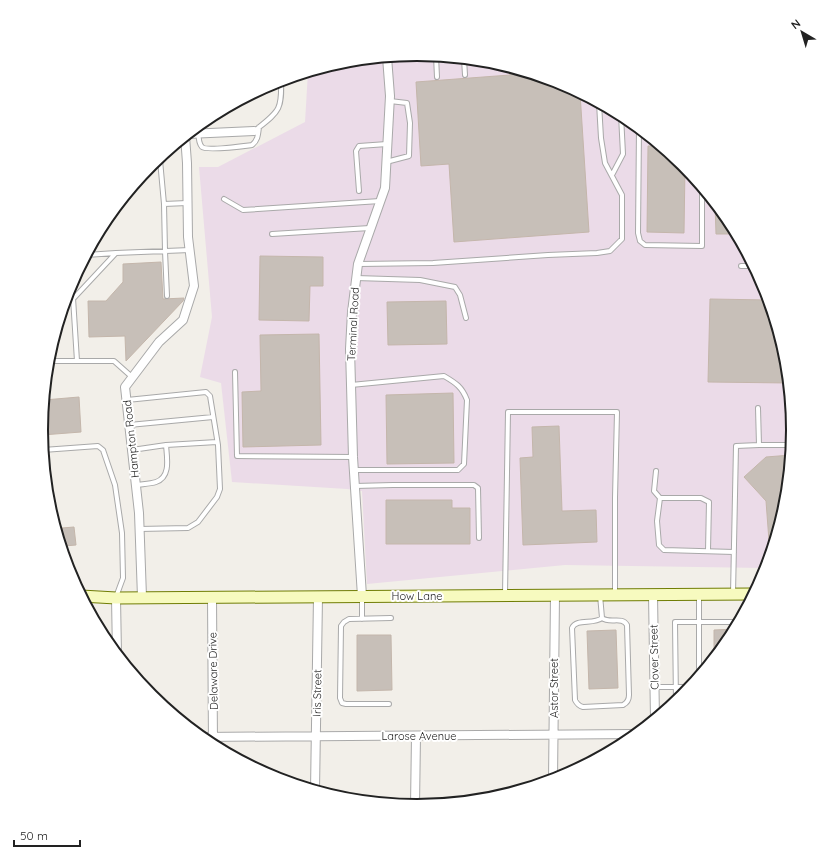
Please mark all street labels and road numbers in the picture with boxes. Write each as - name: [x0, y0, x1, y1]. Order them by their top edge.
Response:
- street label: Terminal Road: [344, 287, 362, 361]
- street label: Hampton Road: [120, 399, 142, 479]
- street label: How Lane: [392, 589, 442, 603]
- street label: Clover Street: [646, 624, 662, 690]
- street label: Delaware Drive: [205, 632, 221, 710]
- street label: Astor Street: [547, 658, 561, 718]
- street label: Iris Street: [310, 669, 324, 717]
- street label: Larose Avenue: [381, 729, 457, 743]

